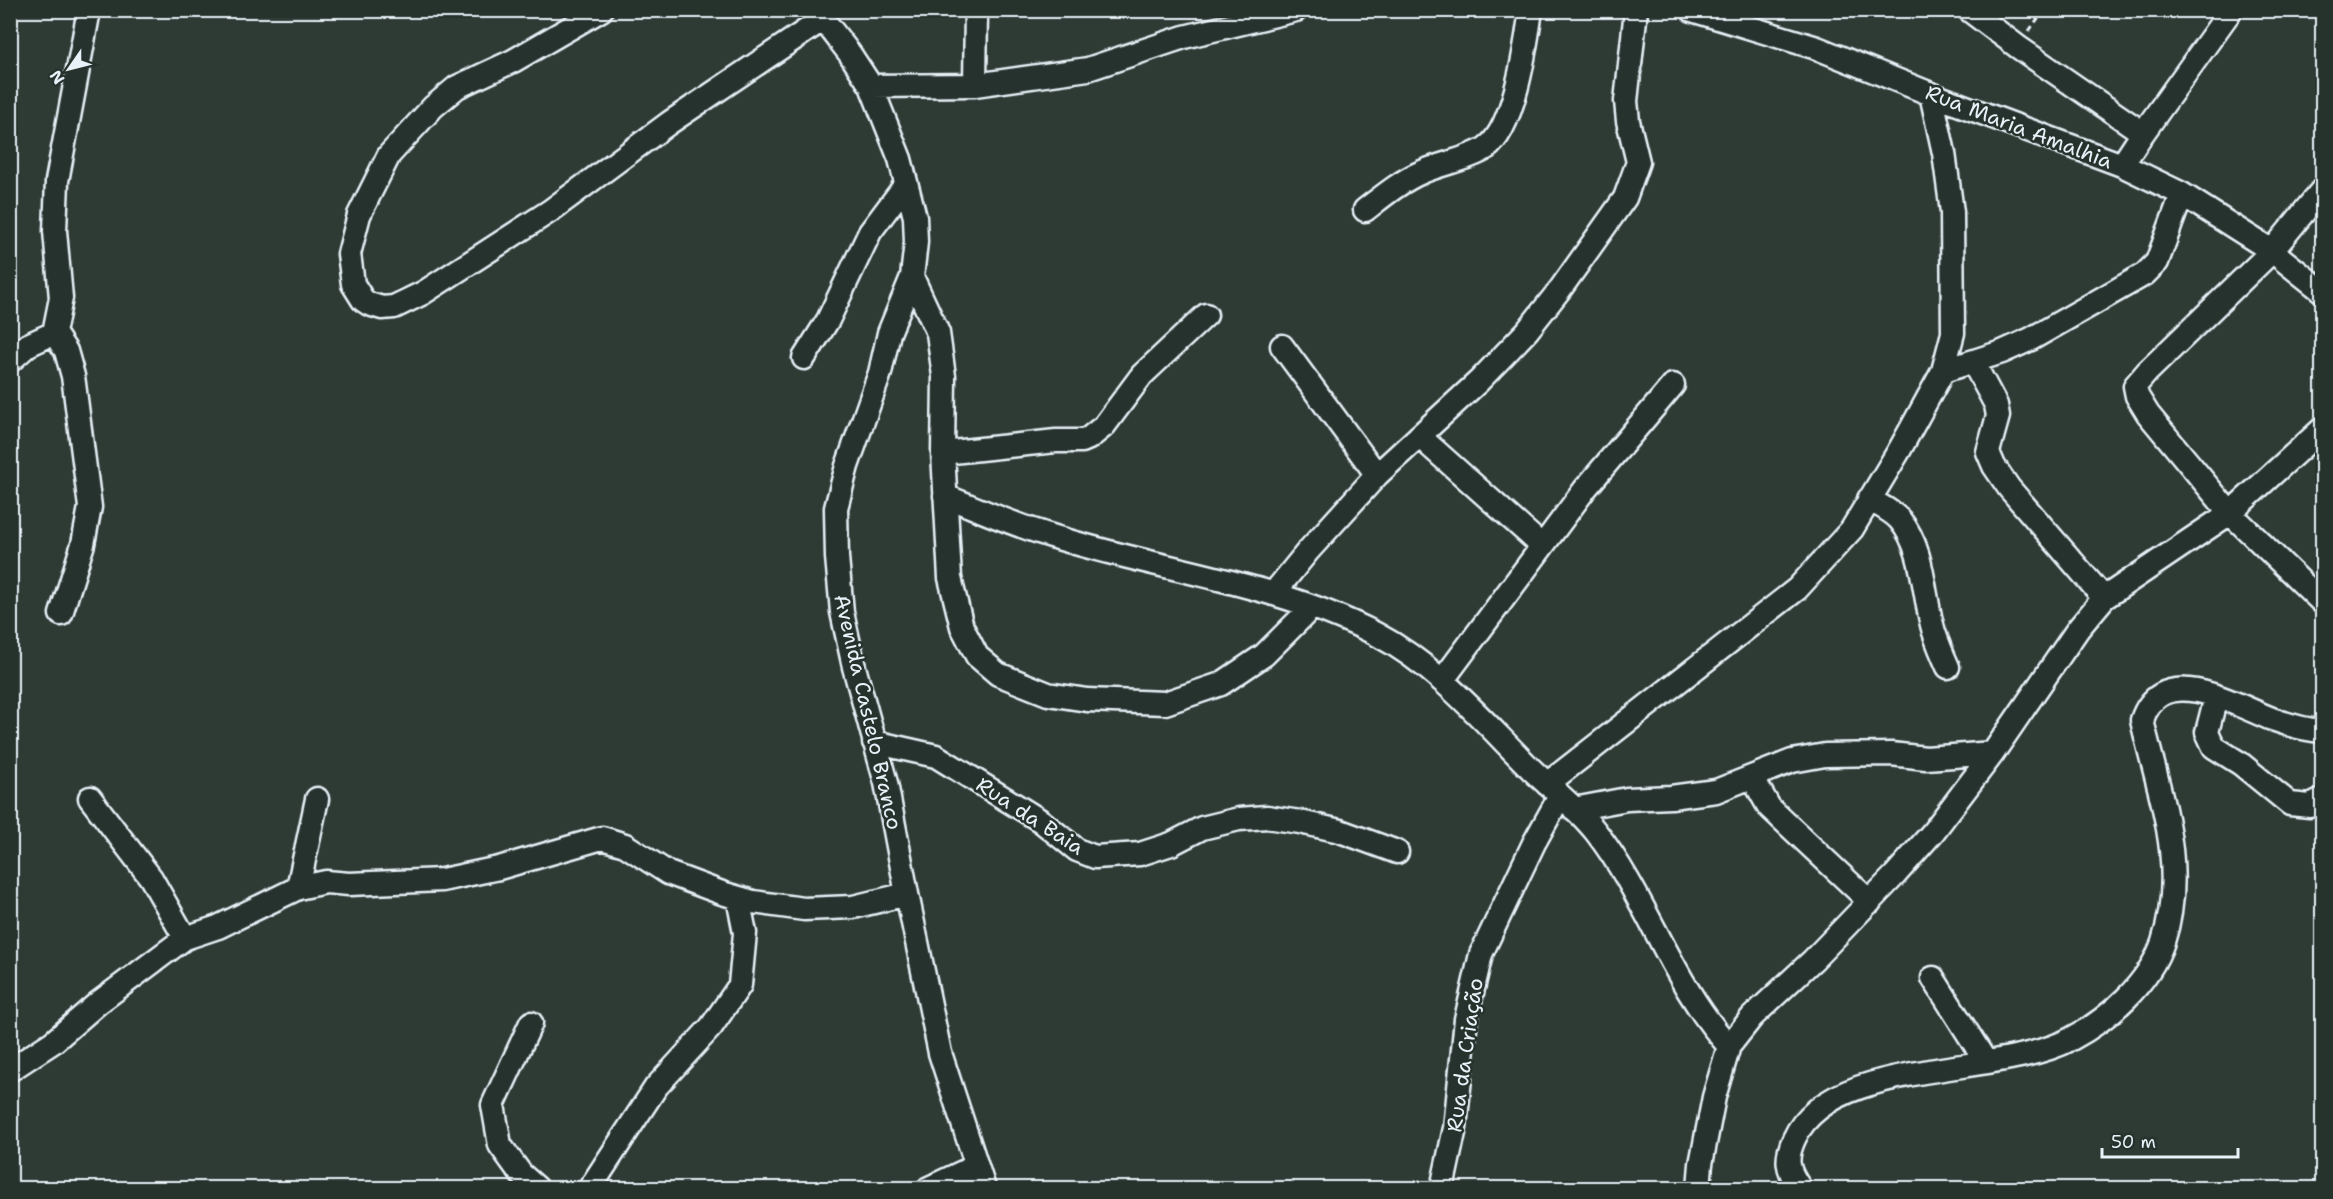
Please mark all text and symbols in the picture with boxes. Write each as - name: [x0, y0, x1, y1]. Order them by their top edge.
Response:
- north arrow: [39, 39, 99, 99]
- text: N: [45, 66, 69, 89]
- street label: Rua Maria Amalhia: [1922, 78, 2116, 176]
- street label: Avenida Castelo Branco: [827, 592, 909, 832]
- street label: Rua da Baia: [971, 771, 1089, 861]
- street label: Rua da Criação: [1440, 976, 1490, 1134]
- scale bar: [2102, 1121, 2238, 1159]
- text: 50 m: [2111, 1130, 2156, 1154]

